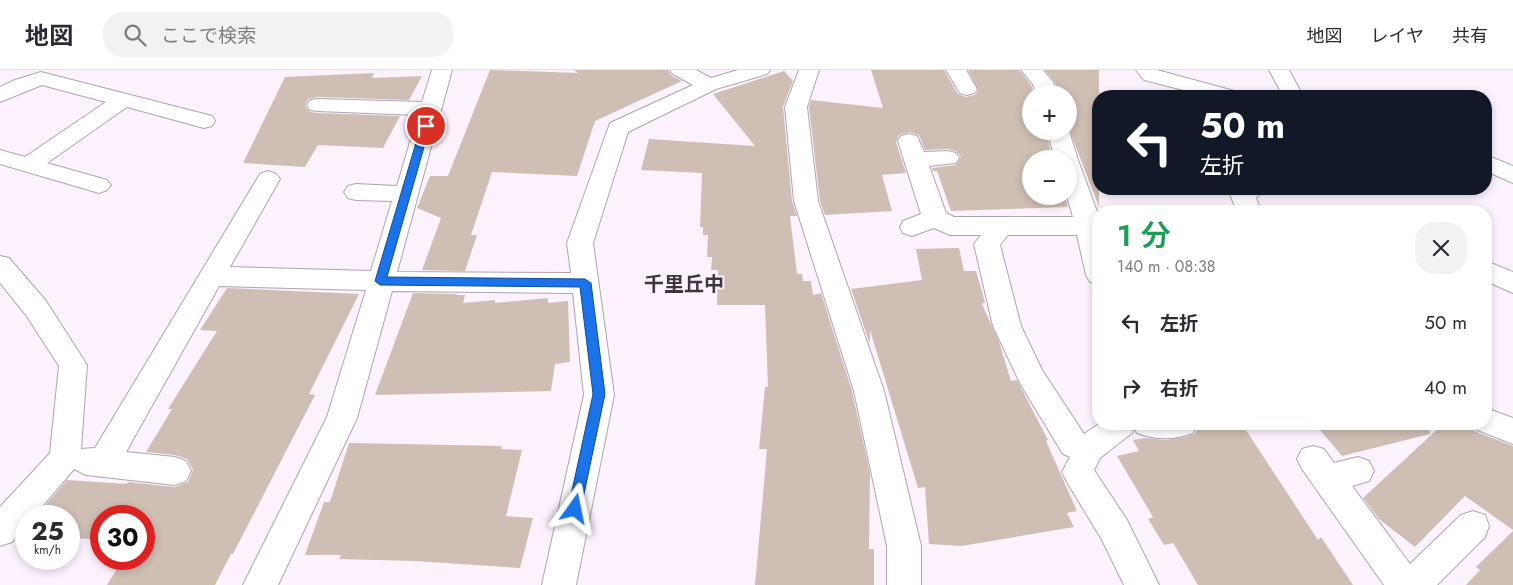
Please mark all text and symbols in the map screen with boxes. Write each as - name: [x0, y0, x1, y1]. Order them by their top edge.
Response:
- search box: [103, 12, 453, 57]
- text: 地図: [25, 18, 73, 53]
- icon: search: [121, 21, 149, 49]
- text: ここで検索: [161, 22, 256, 49]
- text: 地図: [1307, 23, 1343, 49]
- text: レイヤ: [1371, 23, 1424, 49]
- text: 共有: [1452, 23, 1488, 49]
- map controls: [1022, 85, 1077, 205]
- button: +: [1022, 85, 1077, 140]
- text: 50 m: [1200, 101, 1285, 151]
- pin: [405, 105, 447, 147]
- icon: left: [1117, 110, 1182, 175]
- icon: arrive: [412, 112, 440, 140]
- text: 左折: [1200, 149, 1244, 181]
- button: −: [1022, 150, 1077, 205]
- text: 1 分: [1117, 214, 1171, 257]
- button: close: [1415, 222, 1467, 274]
- text: 140 m · 08:38: [1117, 255, 1215, 278]
- district label: 千里丘中: [644, 270, 724, 299]
- icon: left: [1117, 309, 1145, 337]
- text: 50 m: [1424, 309, 1467, 336]
- text: 左折: [1160, 310, 1198, 337]
- icon: right: [1117, 374, 1145, 402]
- text: 40 m: [1424, 374, 1467, 401]
- text: 右折: [1160, 375, 1198, 402]
- position arrow: [548, 482, 600, 534]
- speed limit sign: 30: [90, 505, 155, 570]
- text: 25: [31, 513, 64, 549]
- text: km/h: [34, 541, 61, 559]

